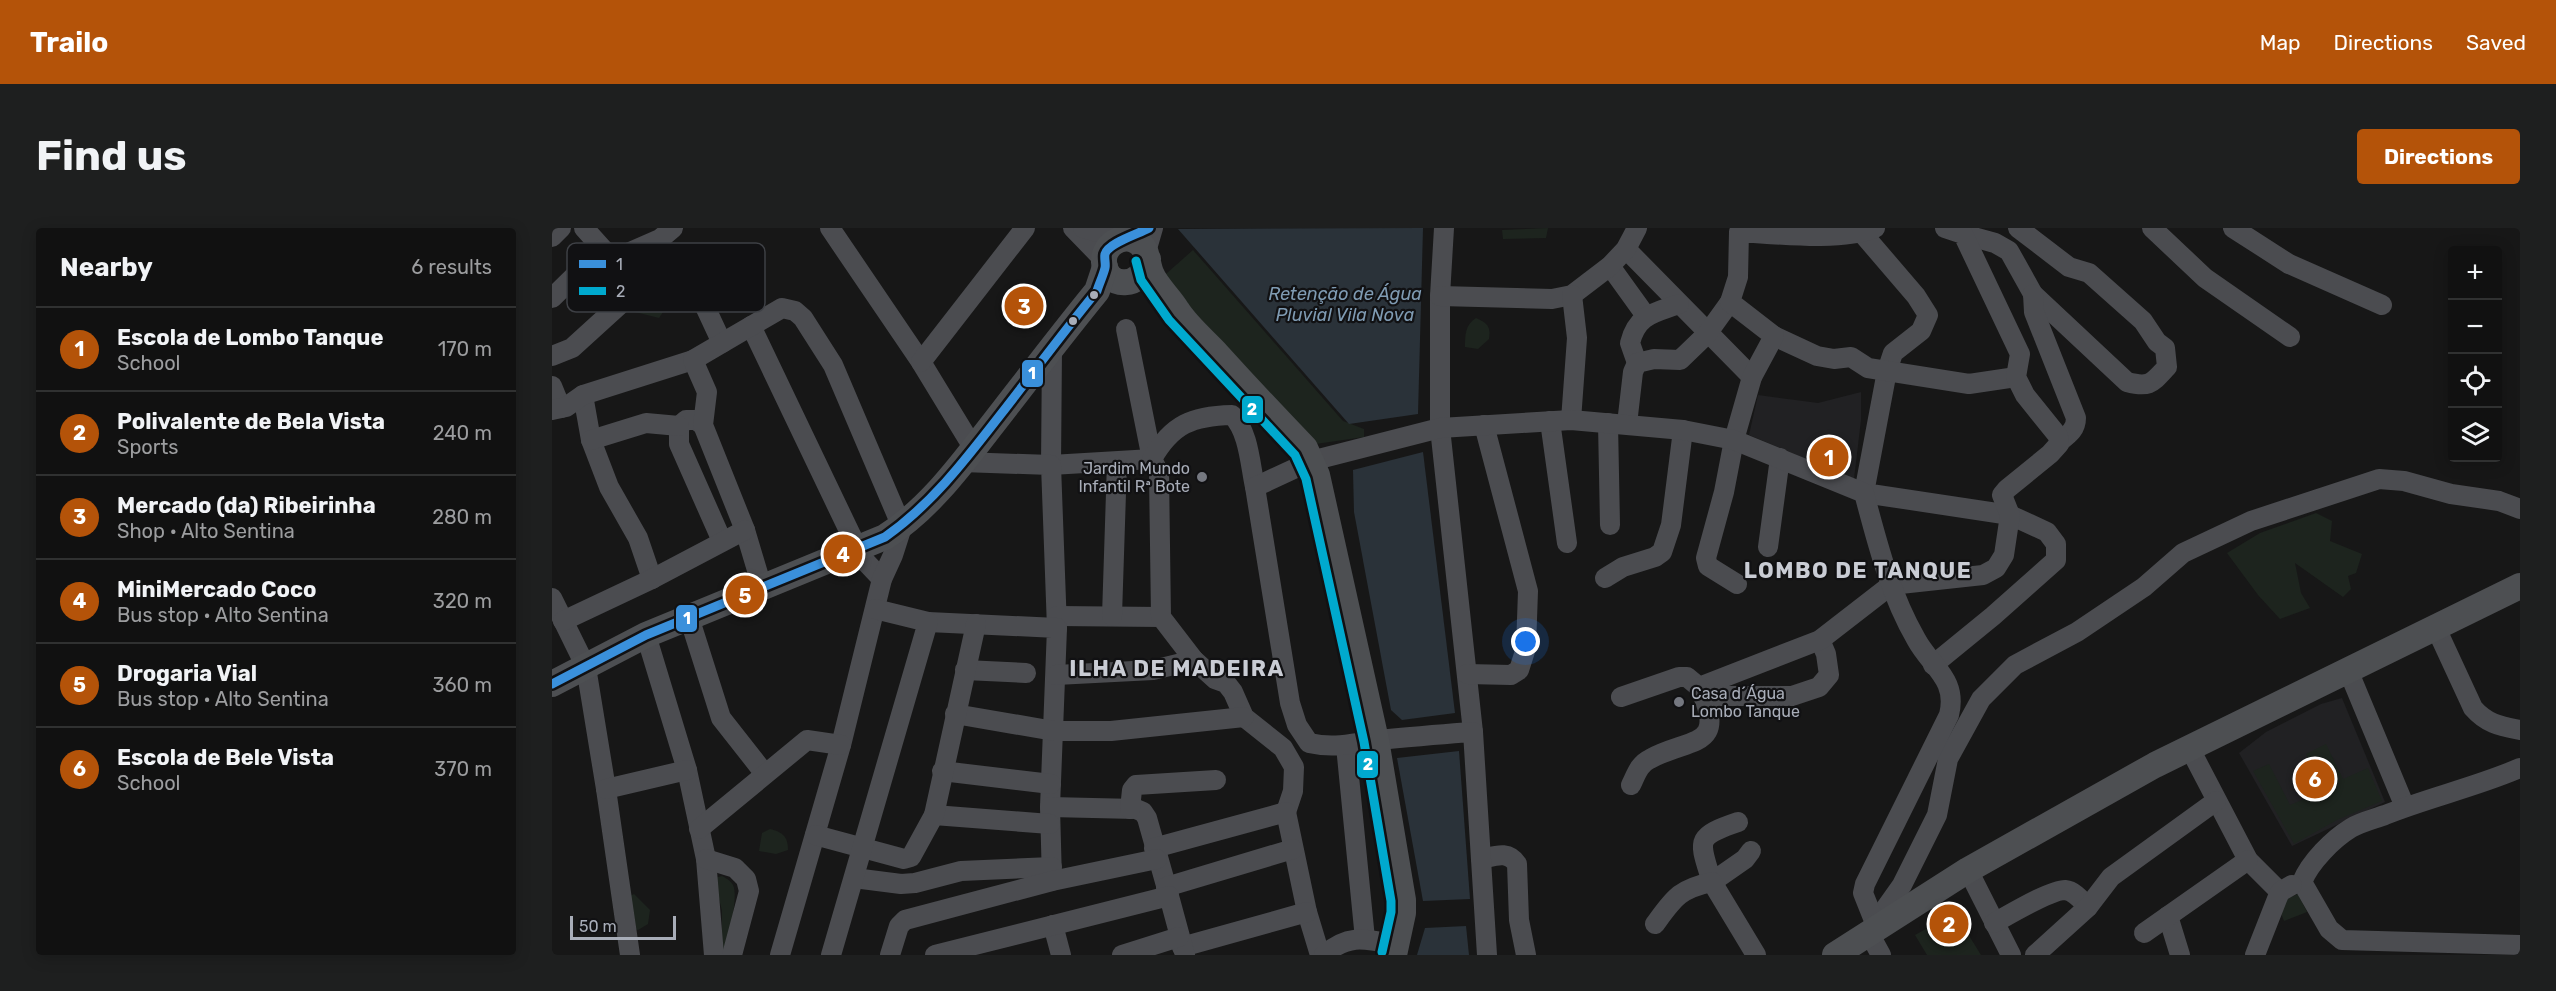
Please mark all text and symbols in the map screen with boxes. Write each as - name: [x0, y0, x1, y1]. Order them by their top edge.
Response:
- text: Trailo: [30, 26, 108, 59]
- text: Map: [2260, 30, 2301, 55]
- text: Directions: [2334, 30, 2433, 55]
- text: Saved: [2466, 30, 2526, 55]
- button: Directions: [2357, 129, 2520, 184]
- text: Find us: [36, 131, 187, 181]
- legend: [567, 243, 765, 312]
- map controls: [2448, 246, 2502, 462]
- button: +: [2448, 246, 2502, 300]
- text: Nearby: [60, 252, 153, 283]
- text: 6 results: [411, 255, 492, 279]
- text: 1: [616, 255, 623, 274]
- text: 2: [616, 282, 625, 301]
- water label: Retenção de Água Pluvial Vila Nova: [1268, 283, 1422, 326]
- pin: 3: [1004, 284, 1044, 328]
- unlabelled marker: [1088, 289, 1100, 301]
- button: −: [2448, 300, 2502, 354]
- unlabelled marker: [1067, 315, 1079, 327]
- text: Escola de Lombo Tanque: [117, 324, 383, 351]
- text: 1: [75, 337, 84, 361]
- text: 170 m: [438, 337, 492, 361]
- text: School: [117, 351, 180, 375]
- button: locate: [2448, 354, 2502, 408]
- line badge: 1: [1021, 359, 1044, 388]
- text: 1: [1028, 364, 1036, 383]
- line badge: 2: [1241, 395, 1264, 424]
- text: 2: [1247, 400, 1257, 419]
- text: Polivalente de Bela Vista: [117, 408, 385, 435]
- button: layers: [2448, 408, 2502, 462]
- text: 2: [73, 421, 86, 445]
- text: 240 m: [433, 421, 492, 445]
- pin: 1: [1810, 434, 1848, 480]
- text: Sports: [117, 435, 178, 459]
- place label: Jardim Mundo Infantil Rª Bote: [1078, 459, 1190, 496]
- marker: Jardim Mundo Infantil Rª Bote: [1195, 470, 1209, 484]
- text: Mercado (da) Ribeirinha: [117, 492, 376, 519]
- text: 3: [73, 505, 86, 529]
- text: 280 m: [432, 505, 492, 529]
- text: Shop · Alto Sentina: [117, 519, 295, 543]
- pin: 4: [824, 532, 862, 576]
- district label: LOMBO DE TANQUE: [1744, 557, 1972, 584]
- pin: 5: [726, 572, 764, 617]
- text: MiniMercado Coco: [117, 576, 316, 603]
- text: 4: [73, 589, 86, 613]
- text: 320 m: [433, 589, 492, 613]
- text: Bus stop · Alto Sentina: [117, 603, 329, 627]
- line badge: 1: [675, 604, 698, 633]
- text: 1: [683, 609, 691, 628]
- your location: [1511, 627, 1540, 656]
- district label: ILHA DE MADEIRA: [1069, 655, 1285, 682]
- text: Drogaria Vial: [117, 660, 257, 687]
- text: 5: [73, 673, 86, 697]
- text: 360 m: [433, 673, 492, 697]
- place label: Casa d´Água Lombo Tanque: [1691, 684, 1800, 721]
- text: Bus stop · Alto Sentina: [117, 687, 329, 711]
- marker: Casa d´Água Lombo Tanque: [1672, 695, 1686, 709]
- text: Escola de Bele Vista: [117, 744, 334, 771]
- line badge: 2: [1356, 750, 1379, 779]
- text: 2: [1363, 755, 1373, 774]
- pin: 6: [2296, 756, 2334, 802]
- text: 6: [73, 757, 86, 781]
- text: 370 m: [434, 757, 492, 781]
- text: School: [117, 771, 180, 795]
- pin: 2: [1930, 902, 1968, 946]
- scale bar: [570, 913, 676, 940]
- text: 50 m: [579, 917, 617, 936]

